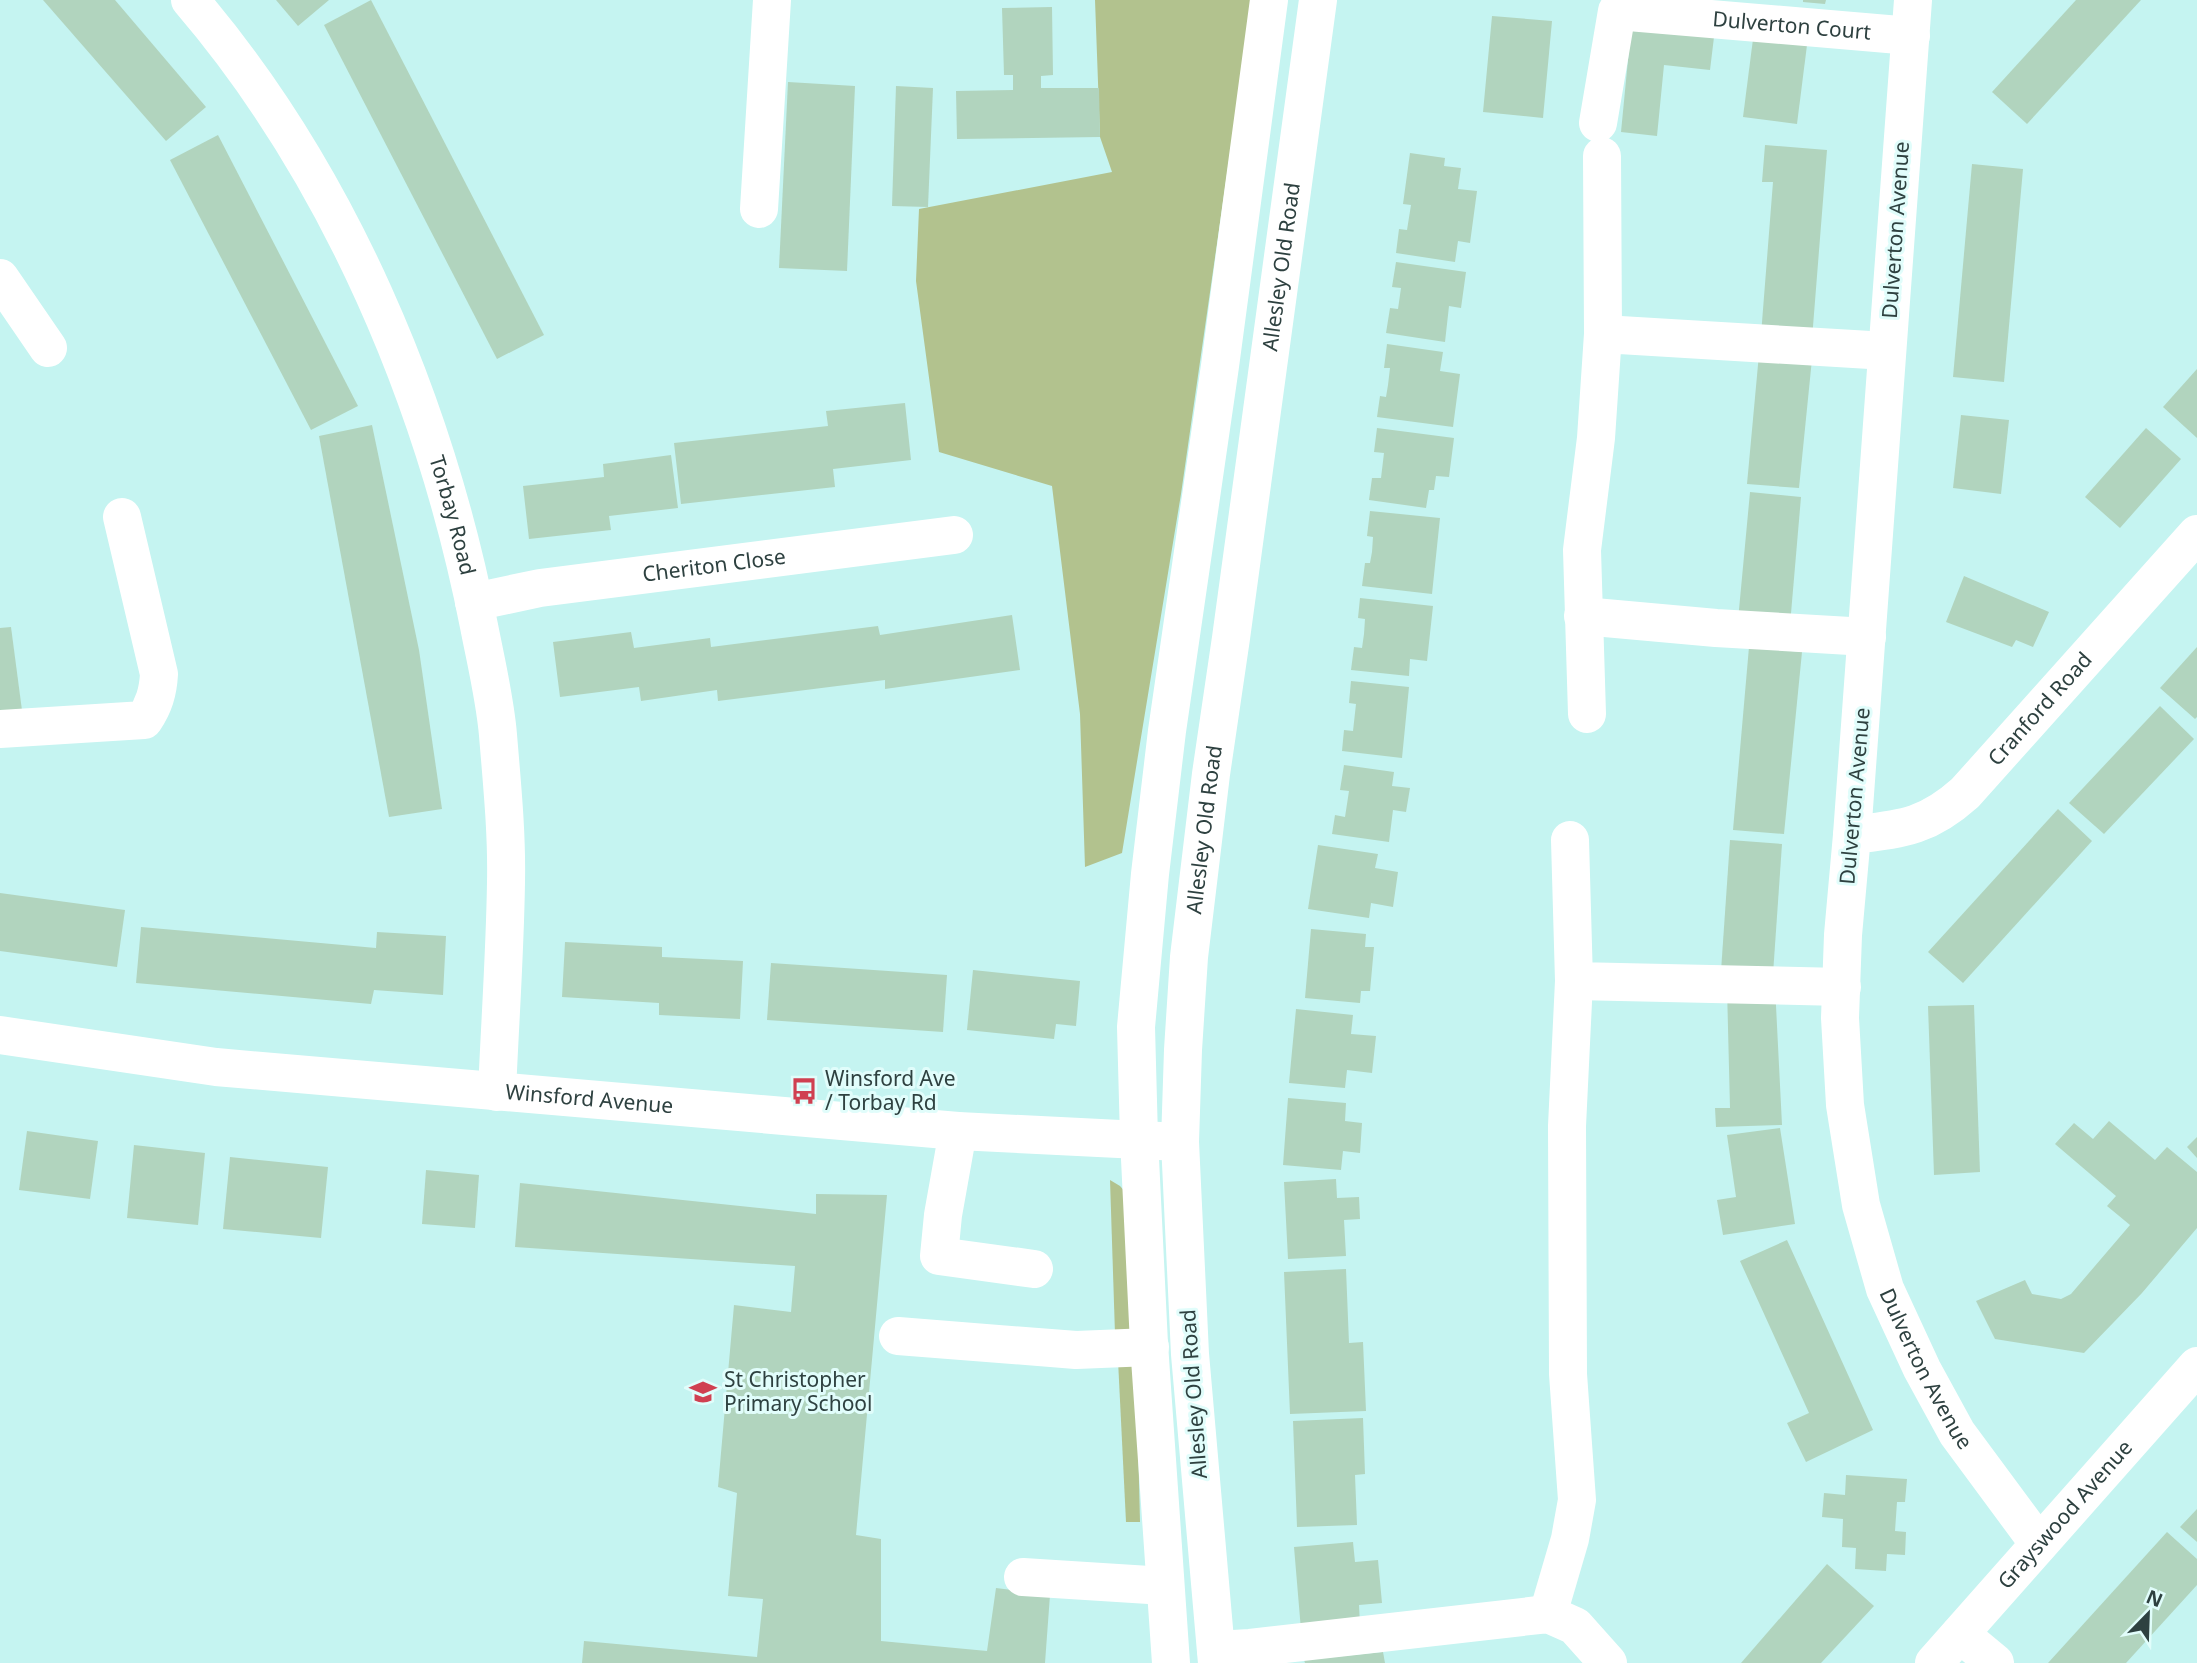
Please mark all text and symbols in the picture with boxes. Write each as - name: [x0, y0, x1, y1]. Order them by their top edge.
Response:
- street label: Dulverton Court: [1711, 4, 1873, 46]
- street label: Dulverton Avenue: [1875, 140, 1915, 319]
- street label: Allesley Old Road: [1255, 181, 1306, 353]
- street label: Torbay Road: [423, 452, 483, 578]
- street label: Cheriton Close: [641, 542, 787, 588]
- street label: Cranford Road: [1981, 646, 2098, 771]
- street label: Dulverton Avenue: [1832, 706, 1876, 885]
- street label: Allesley Old Road: [1179, 743, 1228, 915]
- place label: Winsford Ave / Torbay Rd: [825, 1064, 955, 1116]
- bus stop icon: Winsford Ave / Torbay Rd: [789, 1076, 819, 1106]
- street label: Winsford Avenue: [504, 1077, 674, 1119]
- street label: Dulverton Avenue: [1874, 1283, 1979, 1455]
- street label: Allesley Old Road: [1173, 1308, 1213, 1480]
- place label: St Christopher Primary School: [724, 1365, 872, 1417]
- school or university icon: St Christopher Primary School: [688, 1377, 718, 1407]
- street label: Grayswood Avenue: [1991, 1434, 2138, 1595]
- north arrow: [2113, 1579, 2183, 1649]
- text: N: [2142, 1583, 2167, 1613]

